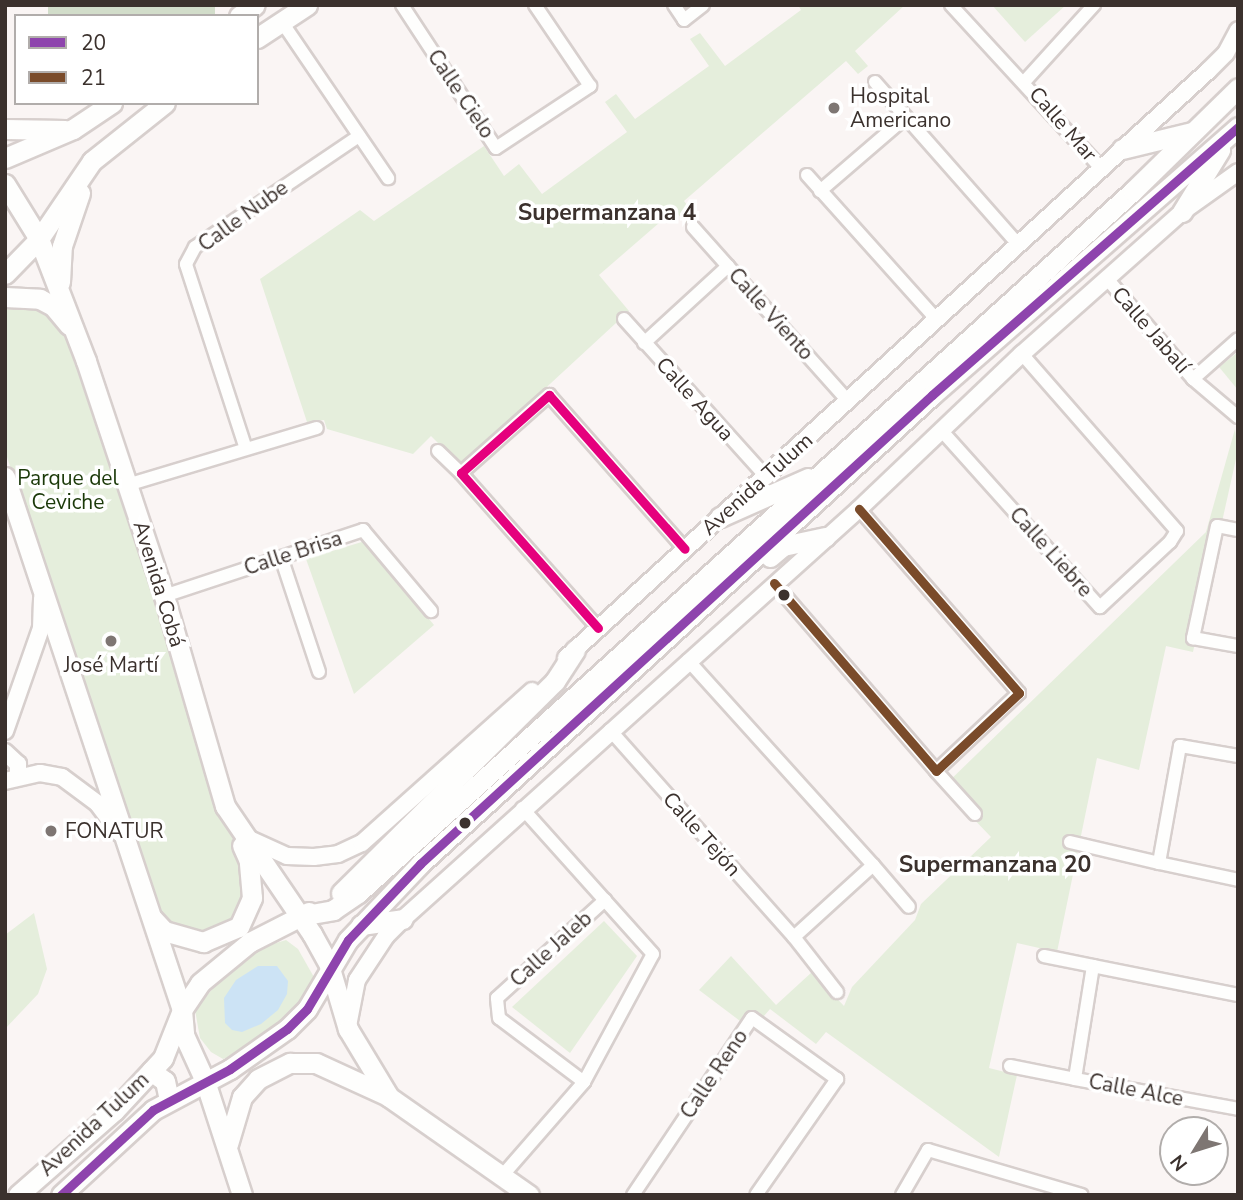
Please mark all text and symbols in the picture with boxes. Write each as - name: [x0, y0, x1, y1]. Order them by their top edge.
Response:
- legend: [14, 14, 259, 105]
- text: 20: [81, 29, 106, 57]
- street label: Calle Cielo: [422, 45, 500, 143]
- text: 21: [81, 64, 106, 92]
- street label: Calle Mar: [1024, 82, 1102, 166]
- place label: Hospital Americano: [850, 83, 951, 133]
- marker: Hospital Americano: [824, 98, 844, 118]
- street label: Calle Nube: [193, 175, 293, 257]
- district label: Supermanzana 4: [518, 199, 696, 227]
- street label: Calle Viento: [723, 263, 819, 365]
- street label: Calle Jabalí: [1107, 282, 1195, 378]
- street label: Calle Agua: [651, 352, 739, 446]
- street label: Avenida Tulum: [696, 427, 818, 541]
- park label: Parque del Ceviche: [17, 465, 119, 515]
- street label: Calle Liebre: [1004, 502, 1098, 602]
- street label: Avenida Cobá: [128, 518, 190, 650]
- street label: Calle Brisa: [241, 525, 345, 581]
- unlabelled marker: [777, 588, 791, 602]
- marker: José Martí: [103, 633, 119, 649]
- place label: José Martí: [64, 652, 158, 678]
- street label: Calle Tejón: [658, 787, 746, 881]
- unlabelled marker: [458, 816, 472, 830]
- place label: FONATUR: [65, 818, 163, 844]
- marker: FONATUR: [43, 823, 59, 839]
- district label: Supermanzana 20: [899, 851, 1091, 879]
- street label: Calle Jaleb: [505, 906, 597, 992]
- street label: Calle Reno: [675, 1025, 753, 1123]
- street label: Avenida Tulum: [34, 1067, 154, 1181]
- street label: Calle Alce: [1087, 1068, 1185, 1112]
- north arrow: [1159, 1116, 1229, 1186]
- text: N: [1164, 1149, 1194, 1176]

